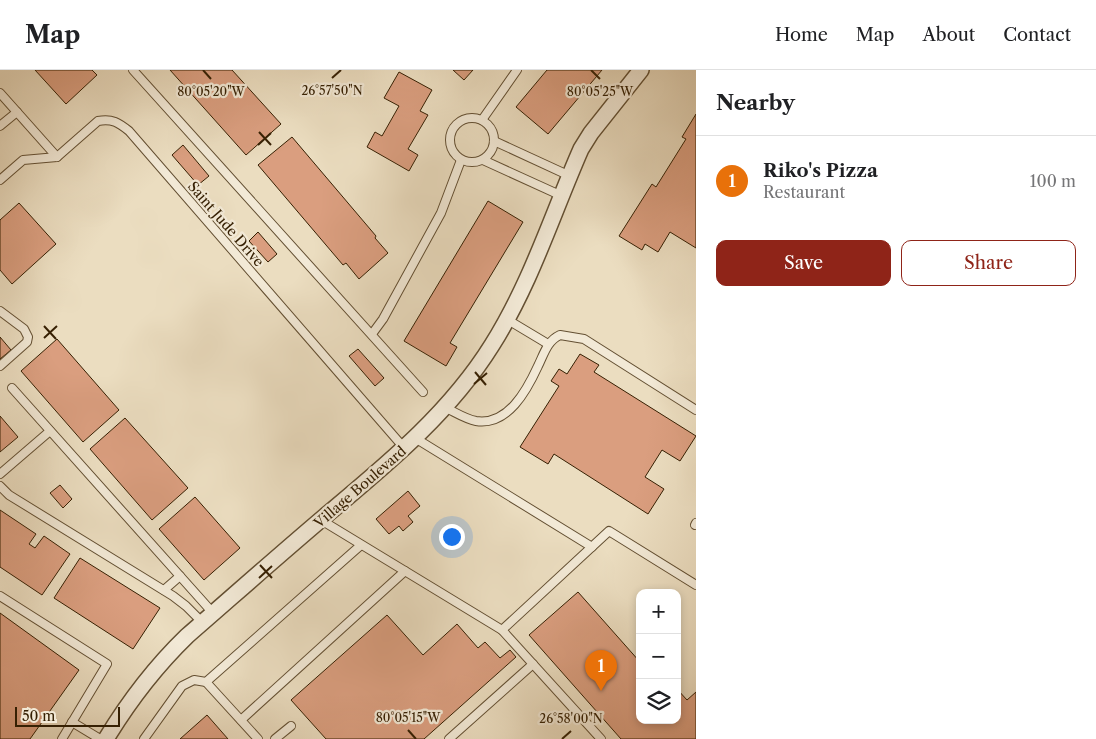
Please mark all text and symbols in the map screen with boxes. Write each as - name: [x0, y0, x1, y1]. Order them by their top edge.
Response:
- text: Map: [25, 20, 80, 49]
- text: Home: [775, 24, 828, 46]
- text: Map: [856, 24, 894, 46]
- text: About: [922, 24, 975, 46]
- text: Contact: [1003, 24, 1071, 46]
- text: 26°57'50"N: [301, 83, 363, 98]
- text: 80°05'20"W: [177, 84, 246, 99]
- text: 80°05'25"W: [567, 84, 634, 99]
- text: Nearby: [716, 90, 795, 115]
- text: Riko's Pizza: [763, 159, 878, 182]
- text: 1: [728, 171, 736, 191]
- text: 100 m: [1030, 171, 1076, 191]
- street label: Saint Jude Drive: [184, 178, 268, 271]
- text: Restaurant: [763, 182, 845, 202]
- button: Save: [716, 240, 891, 286]
- button: Share: [901, 240, 1076, 286]
- street label: Village Boulevard: [309, 442, 410, 533]
- your location: [439, 524, 465, 550]
- map controls: [636, 589, 681, 724]
- button: +: [636, 589, 681, 634]
- button: −: [636, 634, 681, 679]
- pin: 1: [585, 650, 617, 691]
- button: layers: [636, 679, 681, 724]
- scale bar: [15, 704, 120, 727]
- text: 50 m: [22, 707, 55, 725]
- text: 80°05'15"W: [376, 710, 441, 725]
- text: 26°58'00"N: [539, 711, 603, 726]

